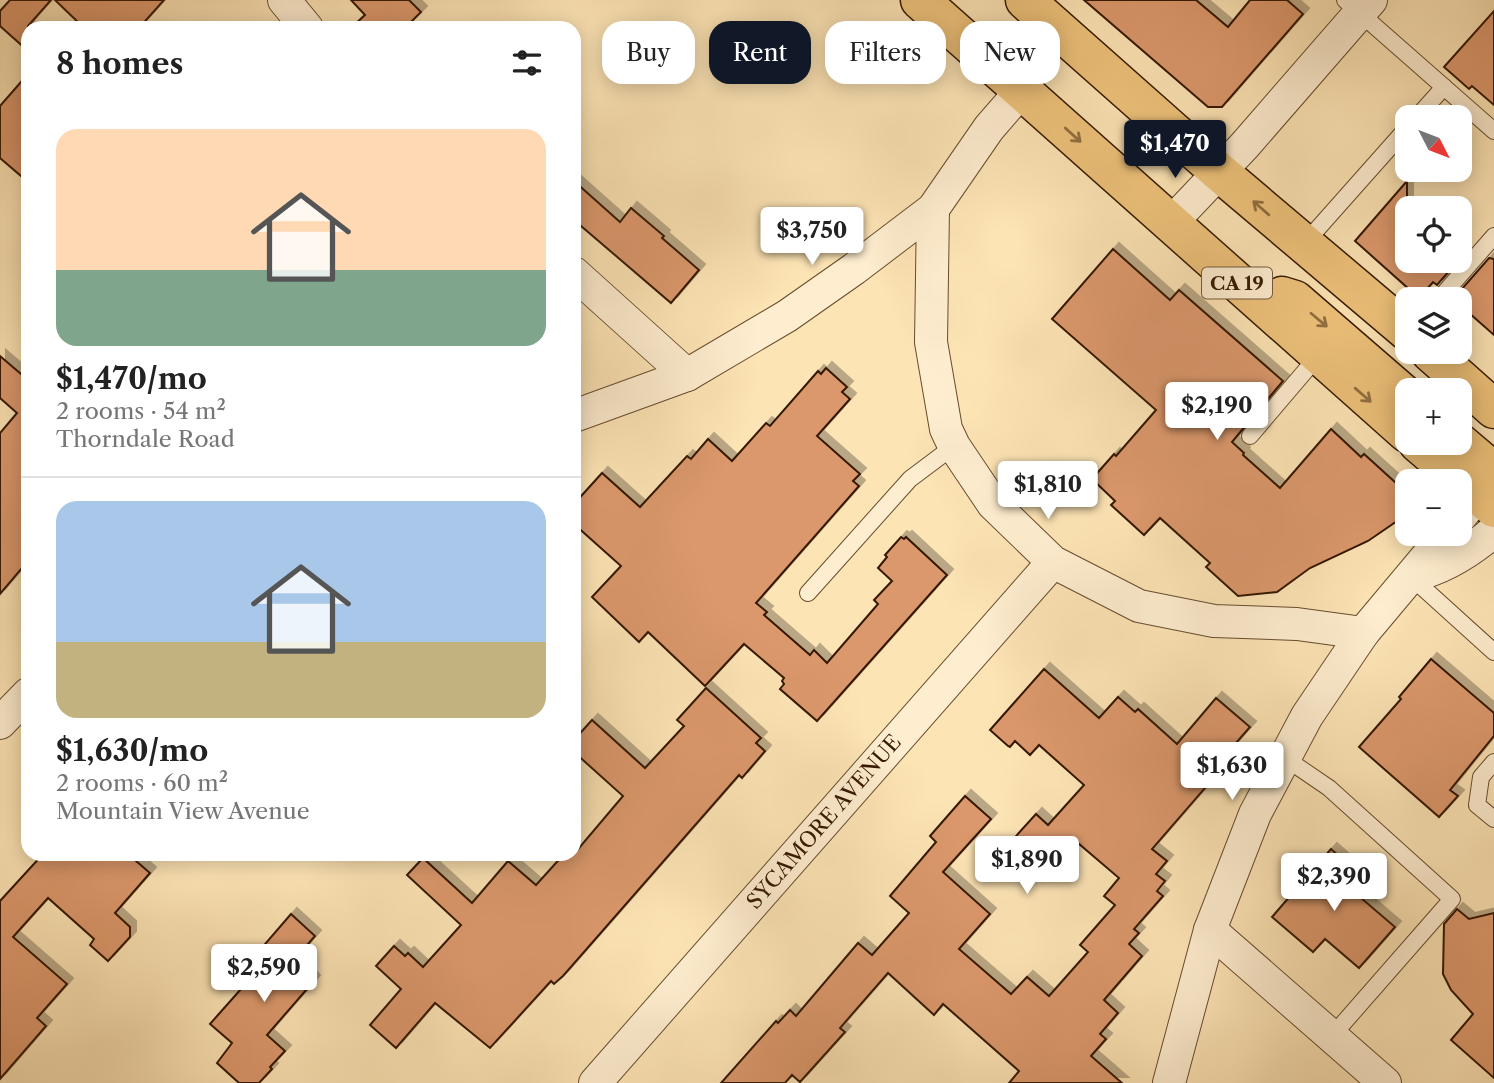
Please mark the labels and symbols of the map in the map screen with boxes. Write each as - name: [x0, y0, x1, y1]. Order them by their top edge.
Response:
- north arrow: [1395, 105, 1472, 182]
- pin: $1,470: [1118, 120, 1232, 180]
- one-way arrow: [1064, 127, 1081, 144]
- one-way arrow: [1252, 200, 1270, 216]
- pin: $3,750: [755, 208, 869, 267]
- road number: CA 19: [1202, 268, 1272, 298]
- one-way arrow: [1310, 312, 1328, 328]
- pin: $2,190: [1160, 382, 1274, 442]
- one-way arrow: [1353, 386, 1371, 402]
- pin: $1,810: [991, 462, 1105, 521]
- street label: SYCAMORE AVENUE: [741, 729, 906, 914]
- pin: $1,630: [1175, 742, 1289, 802]
- pin: $1,890: [970, 836, 1084, 896]
- pin: $2,390: [1277, 853, 1391, 913]
- pin: $2,590: [207, 944, 321, 1004]

